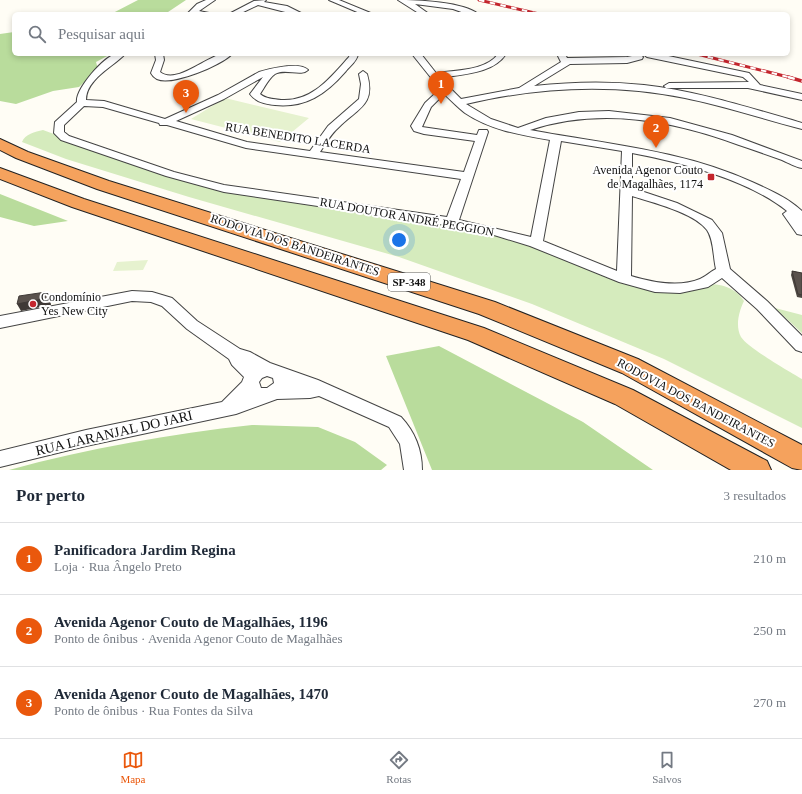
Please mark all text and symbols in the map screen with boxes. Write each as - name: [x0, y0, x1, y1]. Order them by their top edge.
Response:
- search box: [12, 12, 790, 56]
- icon: search: [26, 23, 48, 45]
- text: Pesquisar aqui: [58, 26, 145, 42]
- pin: 1: [428, 71, 454, 104]
- pin: 3: [173, 80, 199, 113]
- pin: 2: [643, 115, 669, 148]
- street label: RUA BENEDITO LACERDA: [224, 120, 372, 156]
- place label: Avenida Agenor Couto de Magalhães, 1174: [593, 163, 703, 191]
- marker: Avenida Agenor Couto de Magalhães, 1174: [706, 172, 716, 182]
- street label: RUA DOUTOR ANDRÉ PEGGION: [319, 195, 496, 239]
- street label: RODOVIA DOS BANDEIRANTES: [209, 211, 381, 279]
- your location: [389, 230, 409, 250]
- road number: SP-348: [388, 273, 430, 291]
- place label: Condomínio Yes New City: [41, 290, 108, 318]
- marker: Condomínio Yes New City: [28, 299, 38, 309]
- street label: RODOVIA DOS BANDEIRANTES: [615, 355, 777, 451]
- street label: RUA LARANJAL DO JARI: [34, 408, 194, 458]
- text: Por perto: [16, 486, 85, 505]
- text: 3 resultados: [724, 488, 786, 503]
- text: Panificadora Jardim Regina: [54, 542, 236, 558]
- text: 1: [26, 551, 32, 566]
- text: 210 m: [753, 551, 786, 566]
- text: Loja · Rua Ângelo Preto: [54, 559, 182, 574]
- text: Avenida Agenor Couto de Magalhães, 1196: [54, 614, 328, 630]
- text: 2: [26, 623, 32, 638]
- text: 250 m: [753, 623, 786, 638]
- text: Ponto de ônibus · Avenida Agenor Couto de Magalhães: [54, 631, 343, 646]
- text: Avenida Agenor Couto de Magalhães, 1470: [54, 686, 328, 702]
- text: 3: [26, 695, 32, 710]
- text: 270 m: [753, 695, 786, 710]
- text: Ponto de ônibus · Rua Fontes da Silva: [54, 703, 253, 718]
- tab: Mapa: [120, 749, 145, 785]
- tab: Rotas: [386, 749, 411, 785]
- tab: Salvos: [652, 749, 682, 785]

